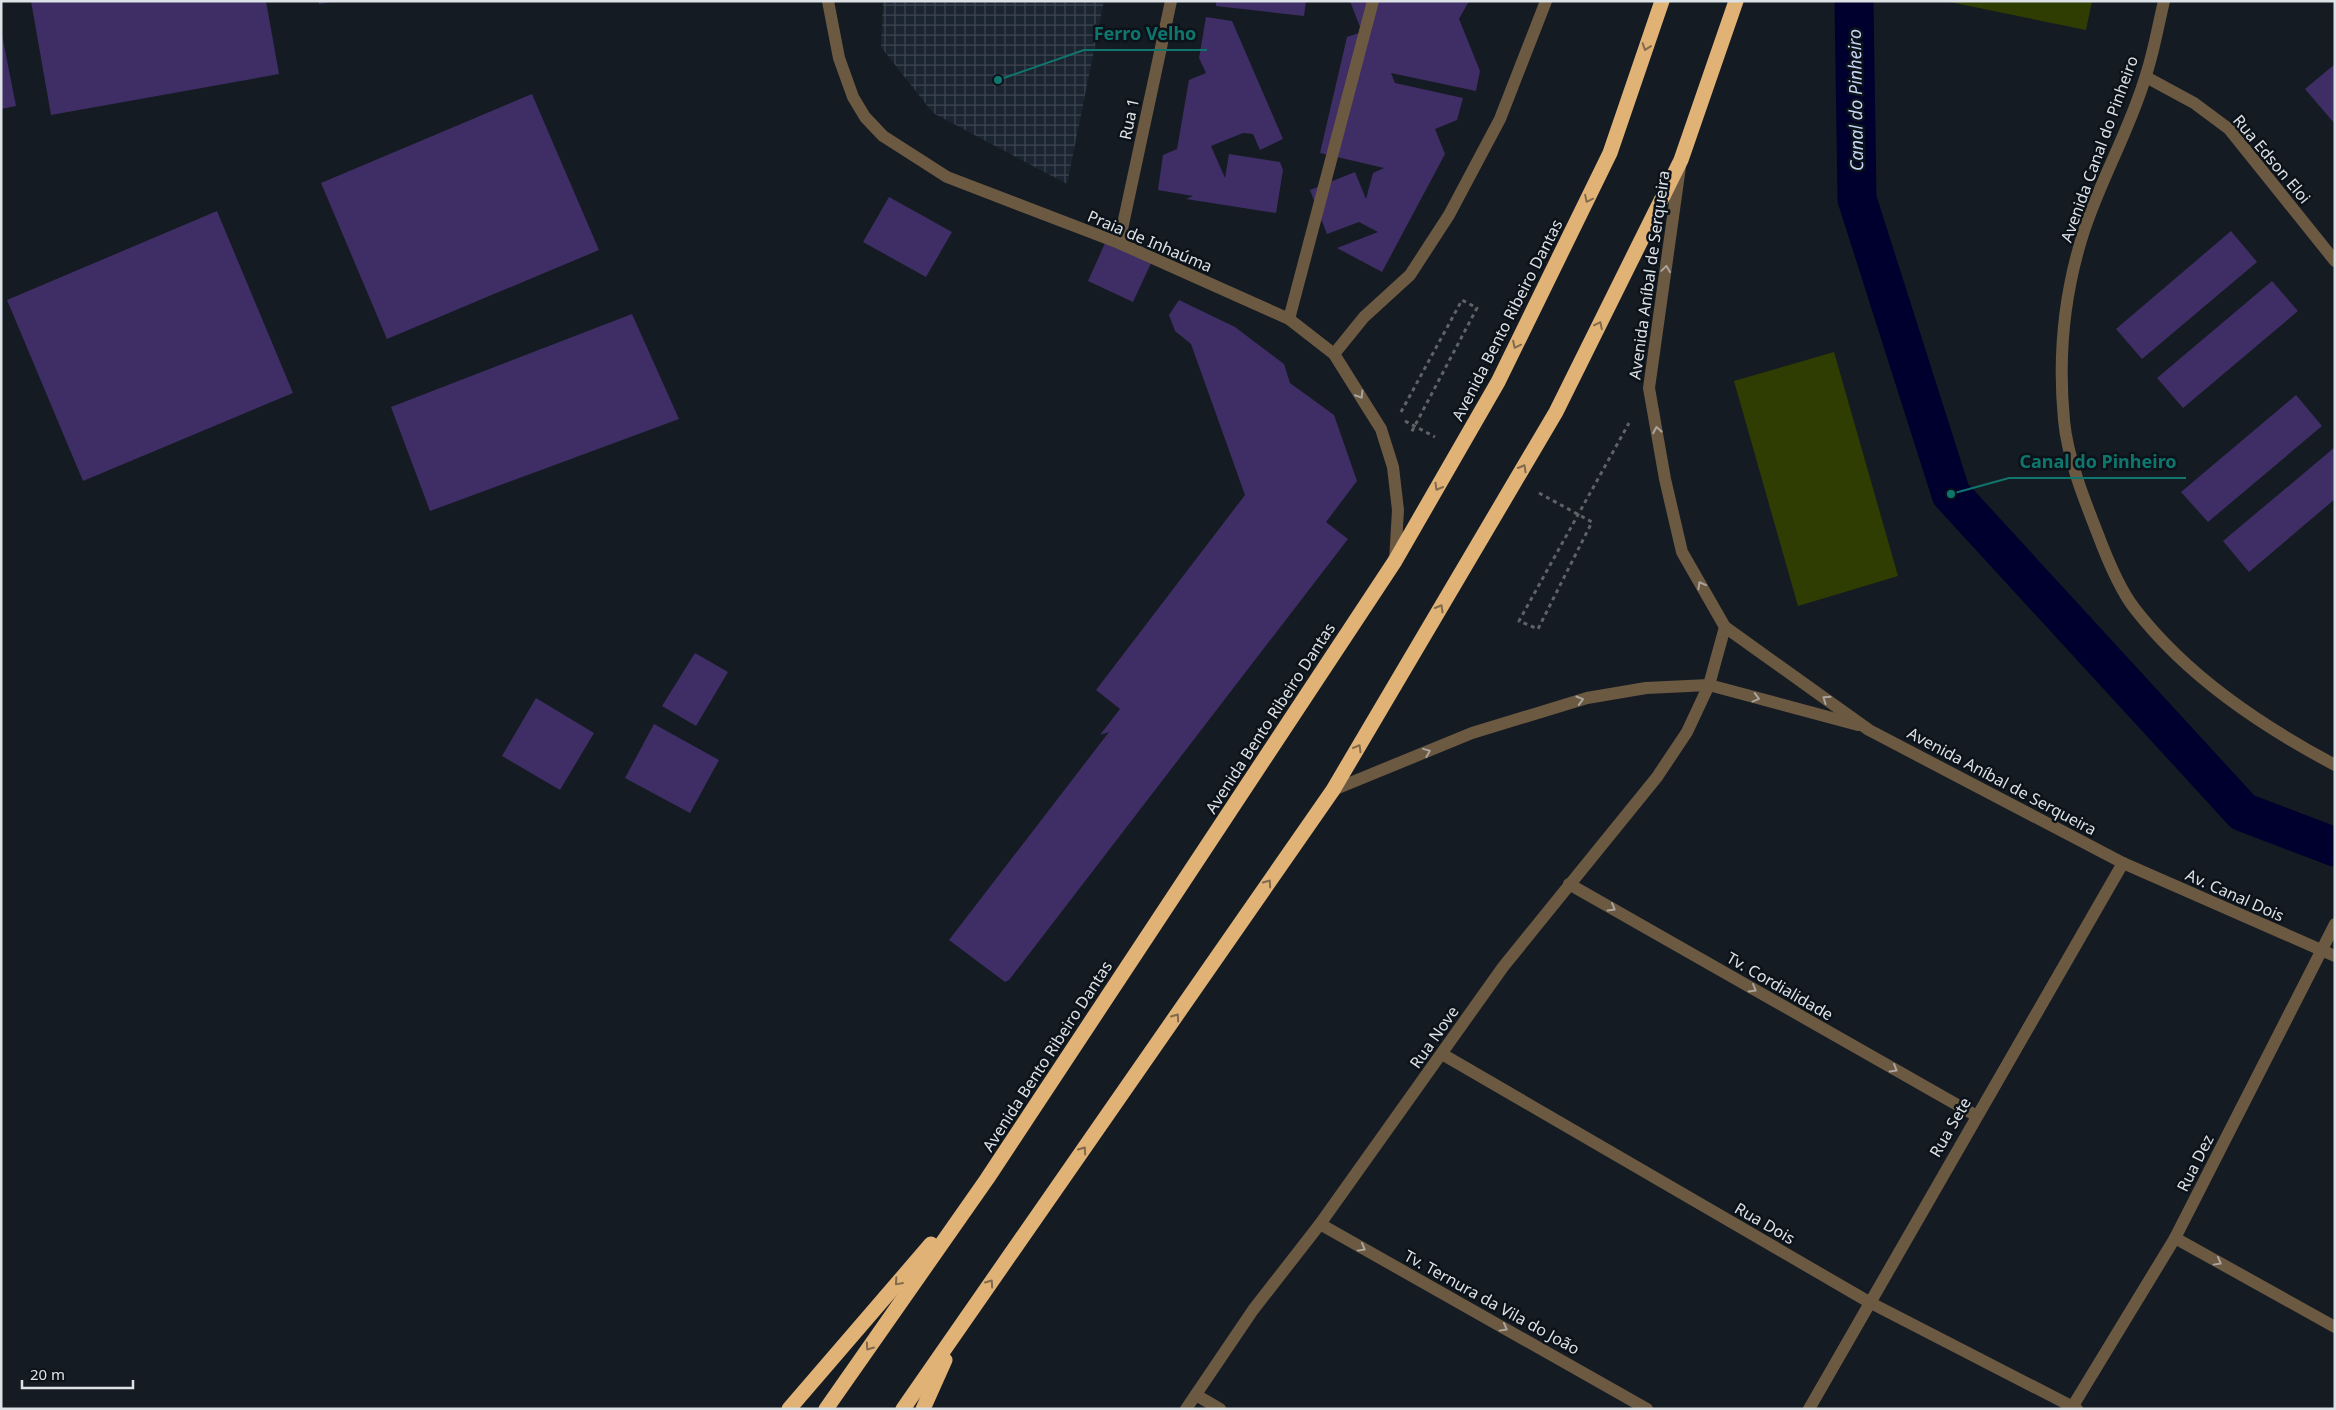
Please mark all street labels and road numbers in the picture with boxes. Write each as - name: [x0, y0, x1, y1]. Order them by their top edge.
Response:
- street label: Avenida Canal do Pinheiro: [2055, 53, 2143, 245]
- street label: Rua 1: [1114, 96, 1144, 142]
- street label: Rua Edson Eloi: [2228, 110, 2316, 208]
- street label: Avenida Aníbal de Serqueira: [1623, 169, 1675, 381]
- street label: Praia de Inhaúma: [1084, 205, 1216, 277]
- street label: Avenida Bento Ribeiro Dantas: [1446, 215, 1568, 425]
- street label: Avenida Bento Ribeiro Dantas: [1200, 618, 1340, 818]
- street label: Avenida Aníbal de Serqueira: [1904, 722, 2100, 840]
- street label: Av. Canal Dois: [2182, 863, 2288, 927]
- street label: Tv. Cordialidade: [1723, 947, 1837, 1025]
- street label: Avenida Bento Ribeiro Dantas: [977, 956, 1117, 1156]
- street label: Rua Nove: [1404, 1001, 1464, 1073]
- street label: Rua Sete: [1924, 1093, 1976, 1161]
- street label: Rua Dez: [2171, 1131, 2219, 1195]
- street label: Rua Dois: [1731, 1197, 1799, 1249]
- street label: Tv. Ternura da Vila do João: [1400, 1245, 1584, 1359]

